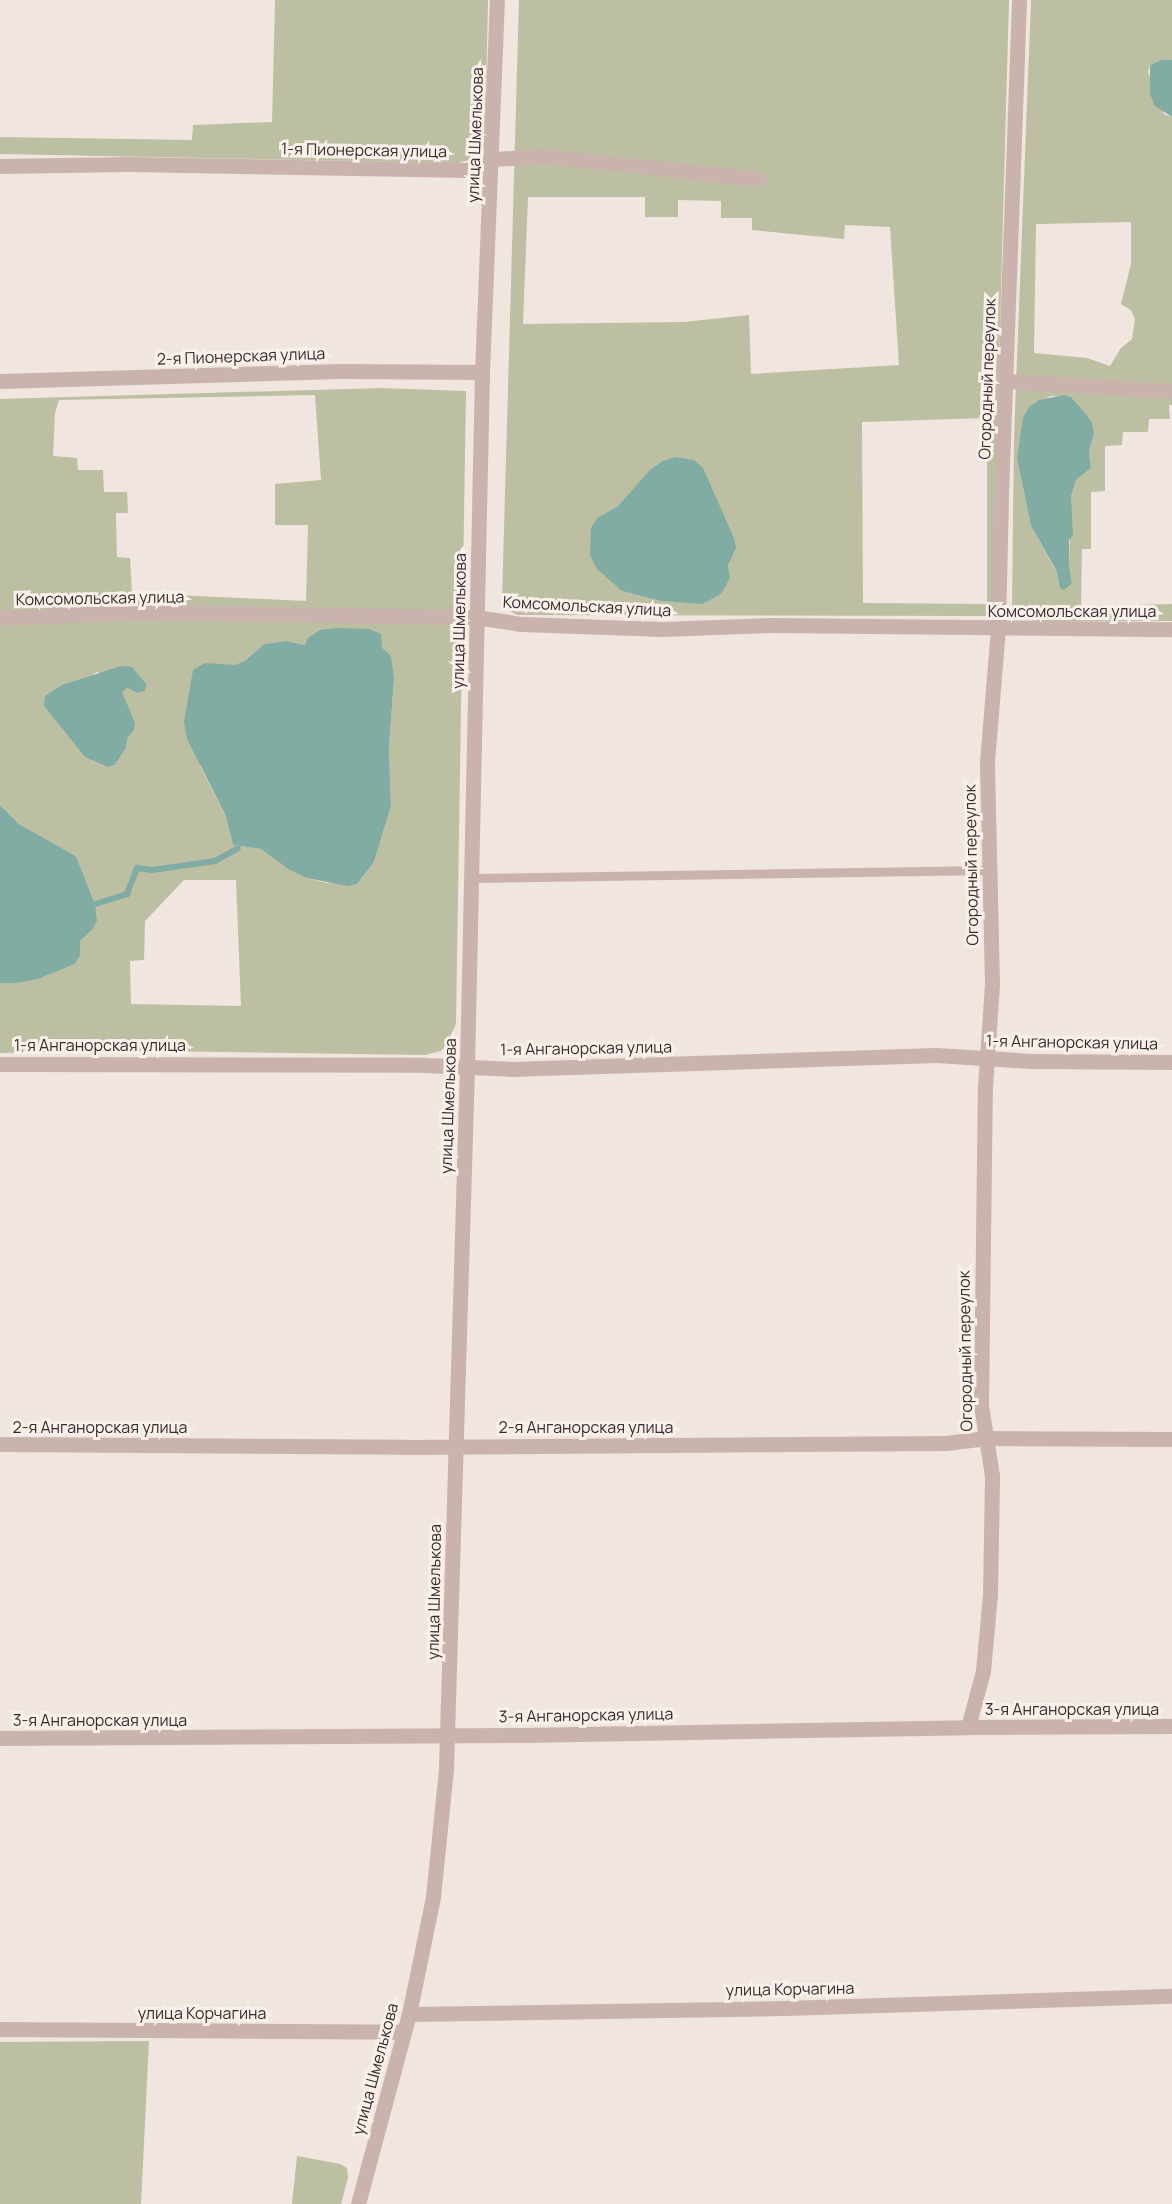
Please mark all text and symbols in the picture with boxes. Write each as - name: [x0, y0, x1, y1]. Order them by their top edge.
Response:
- street label: улица Шмелькова: [463, 67, 487, 203]
- street label: 1-я Пионерская улица: [281, 139, 447, 161]
- street label: Огородный переулок: [975, 298, 999, 460]
- street label: 2-я Пионерская улица: [156, 343, 326, 369]
- street label: улица Шмелькова: [448, 553, 470, 689]
- street label: Комсомольская улица: [16, 587, 184, 609]
- street label: Комсомольская улица: [502, 592, 672, 620]
- street label: Комсомольская улица: [988, 601, 1156, 621]
- street label: Огородный переулок: [960, 784, 982, 946]
- street label: 1-я Анганорская улица: [986, 1031, 1158, 1053]
- street label: 1-я Анганорская улица: [14, 1035, 186, 1055]
- street label: 1-я Анганорская улица: [500, 1037, 672, 1059]
- street label: улица Шмелькова: [436, 1038, 460, 1174]
- street label: Огородный переулок: [954, 1270, 976, 1432]
- street label: 2-я Анганорская улица: [13, 1417, 187, 1437]
- street label: 2-я Анганорская улица: [499, 1417, 673, 1437]
- street label: улица Шмелькова: [423, 1524, 445, 1660]
- street label: 3-я Анганорская улица: [985, 1699, 1159, 1719]
- street label: 3-я Анганорская улица: [499, 1704, 673, 1726]
- street label: 3-я Анганорская улица: [13, 1710, 187, 1730]
- street label: улица Корчагина: [726, 1978, 854, 2000]
- street label: улица Шмелькова: [348, 2001, 402, 2137]
- street label: улица Корчагина: [138, 2003, 266, 2023]

